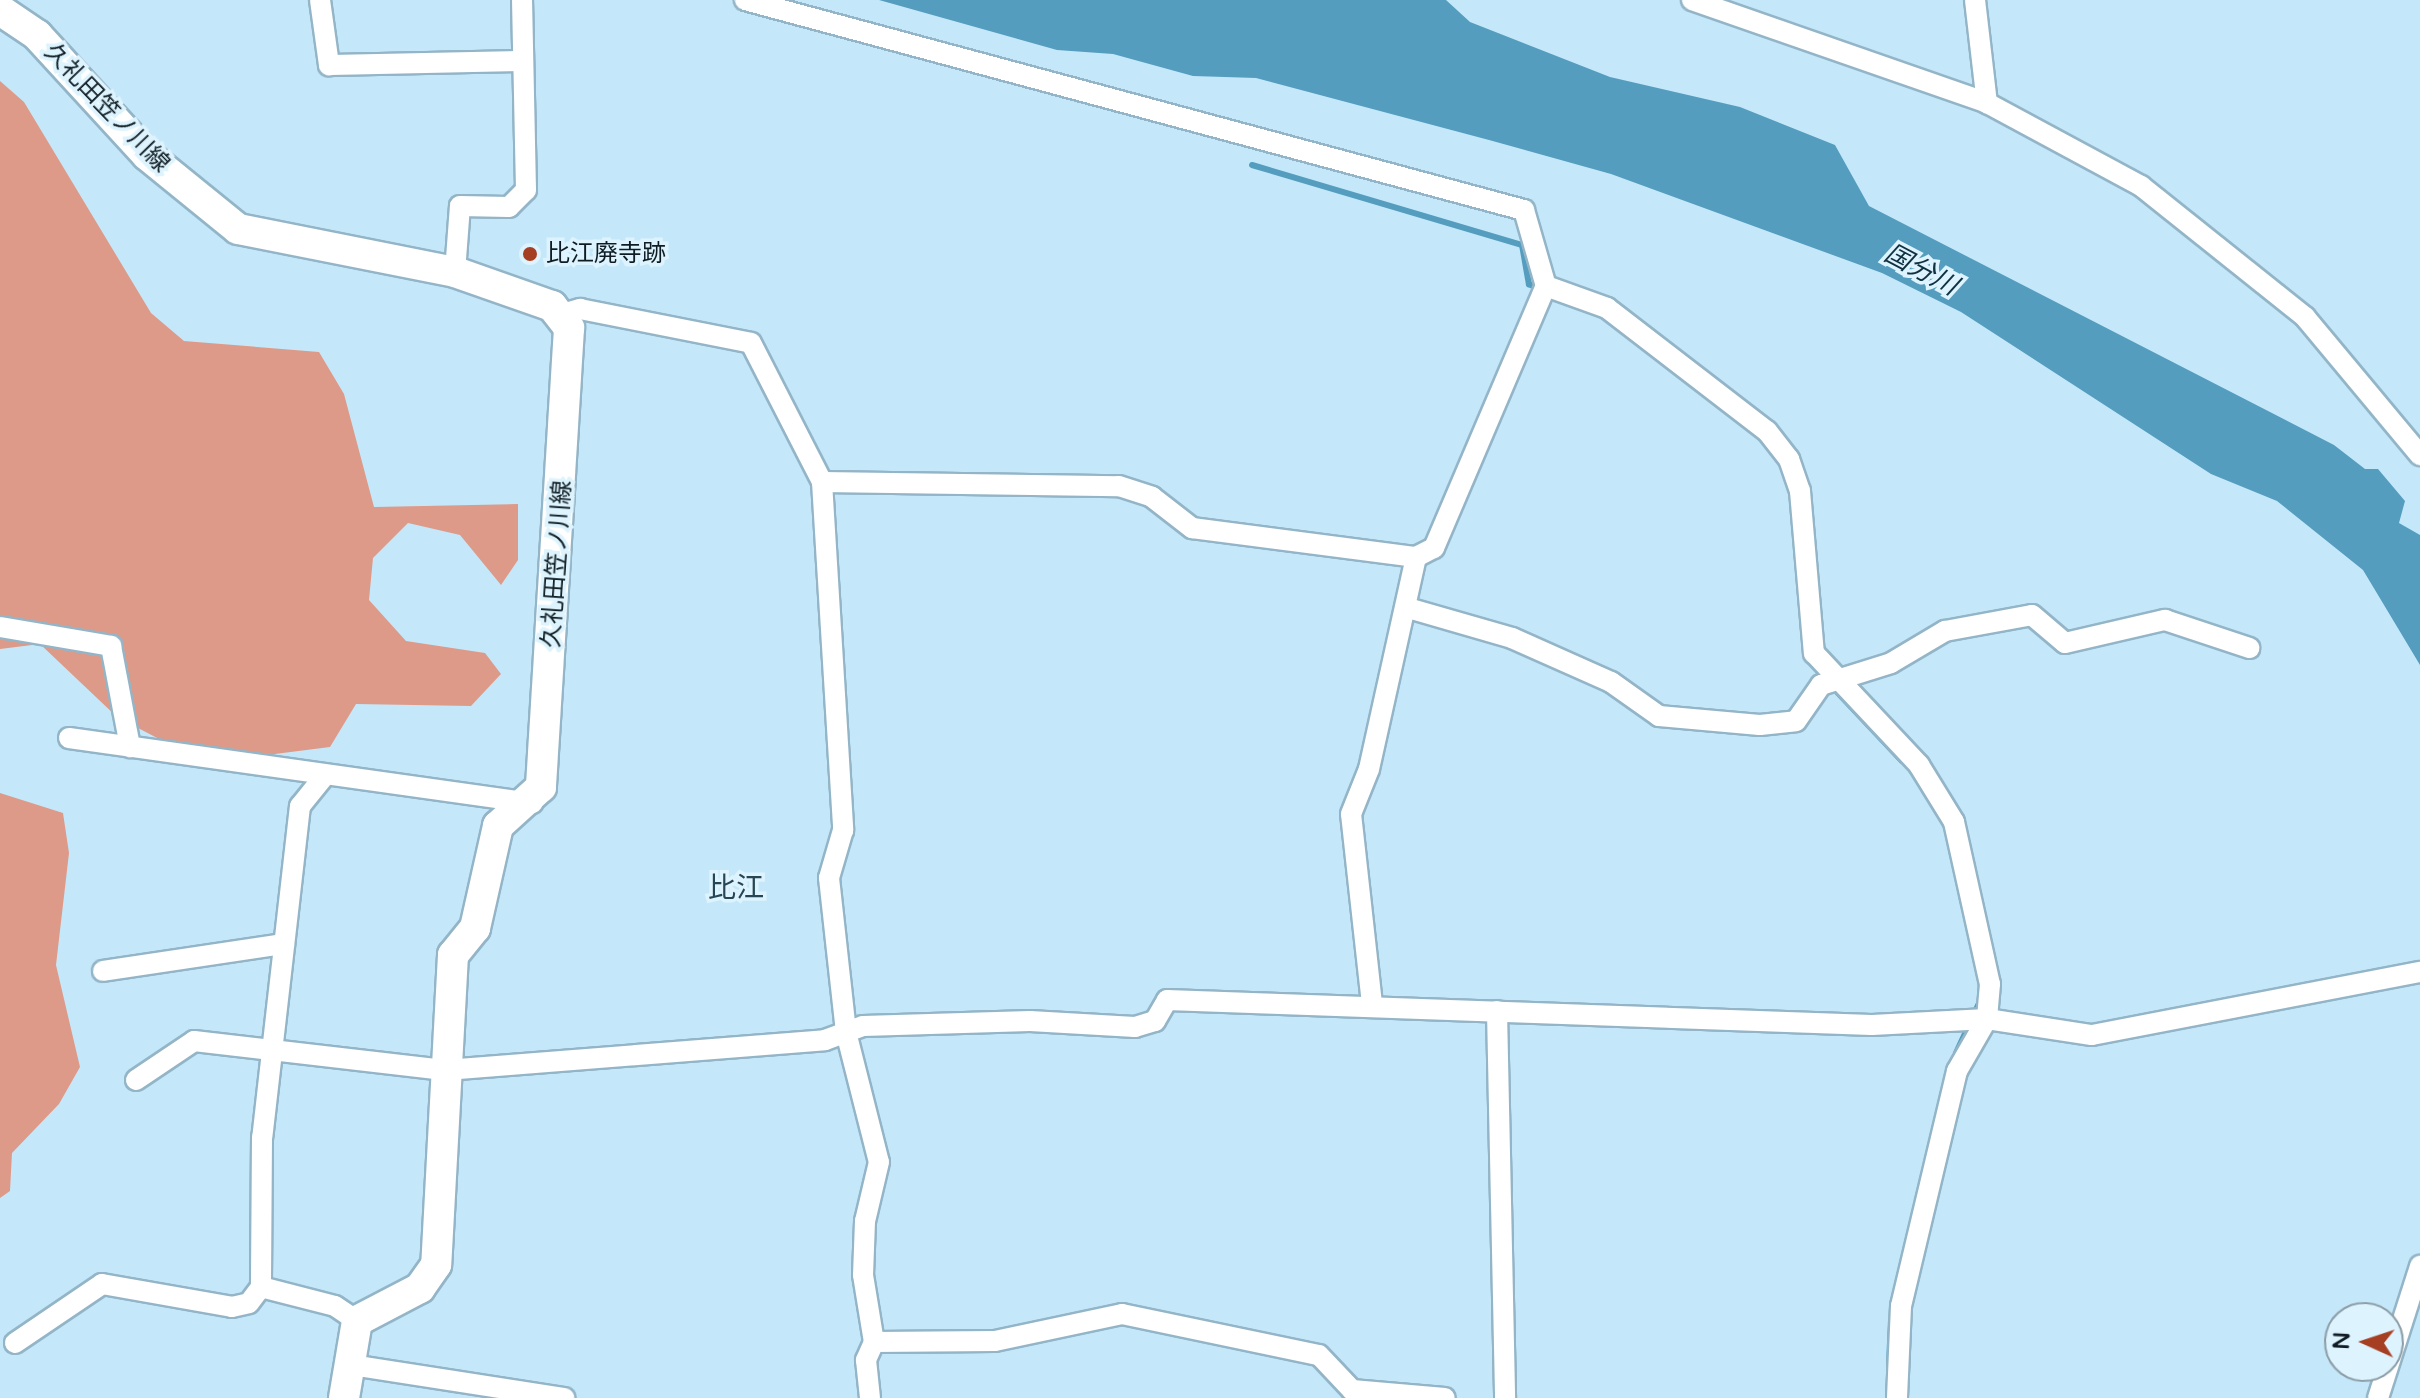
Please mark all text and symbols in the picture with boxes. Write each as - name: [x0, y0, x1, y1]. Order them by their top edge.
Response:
- street label: 久礼田笠ノ川線: [38, 38, 176, 178]
- water label: 国分川: [1879, 238, 1963, 302]
- place label: 比江廃寺跡: [546, 240, 666, 268]
- marker: 比江廃寺跡: [521, 245, 539, 263]
- street label: 久礼田笠ノ川線: [537, 479, 577, 649]
- district label: 比江: [708, 871, 764, 905]
- north arrow: [2324, 1302, 2404, 1382]
- text: N: [2329, 1331, 2355, 1350]

